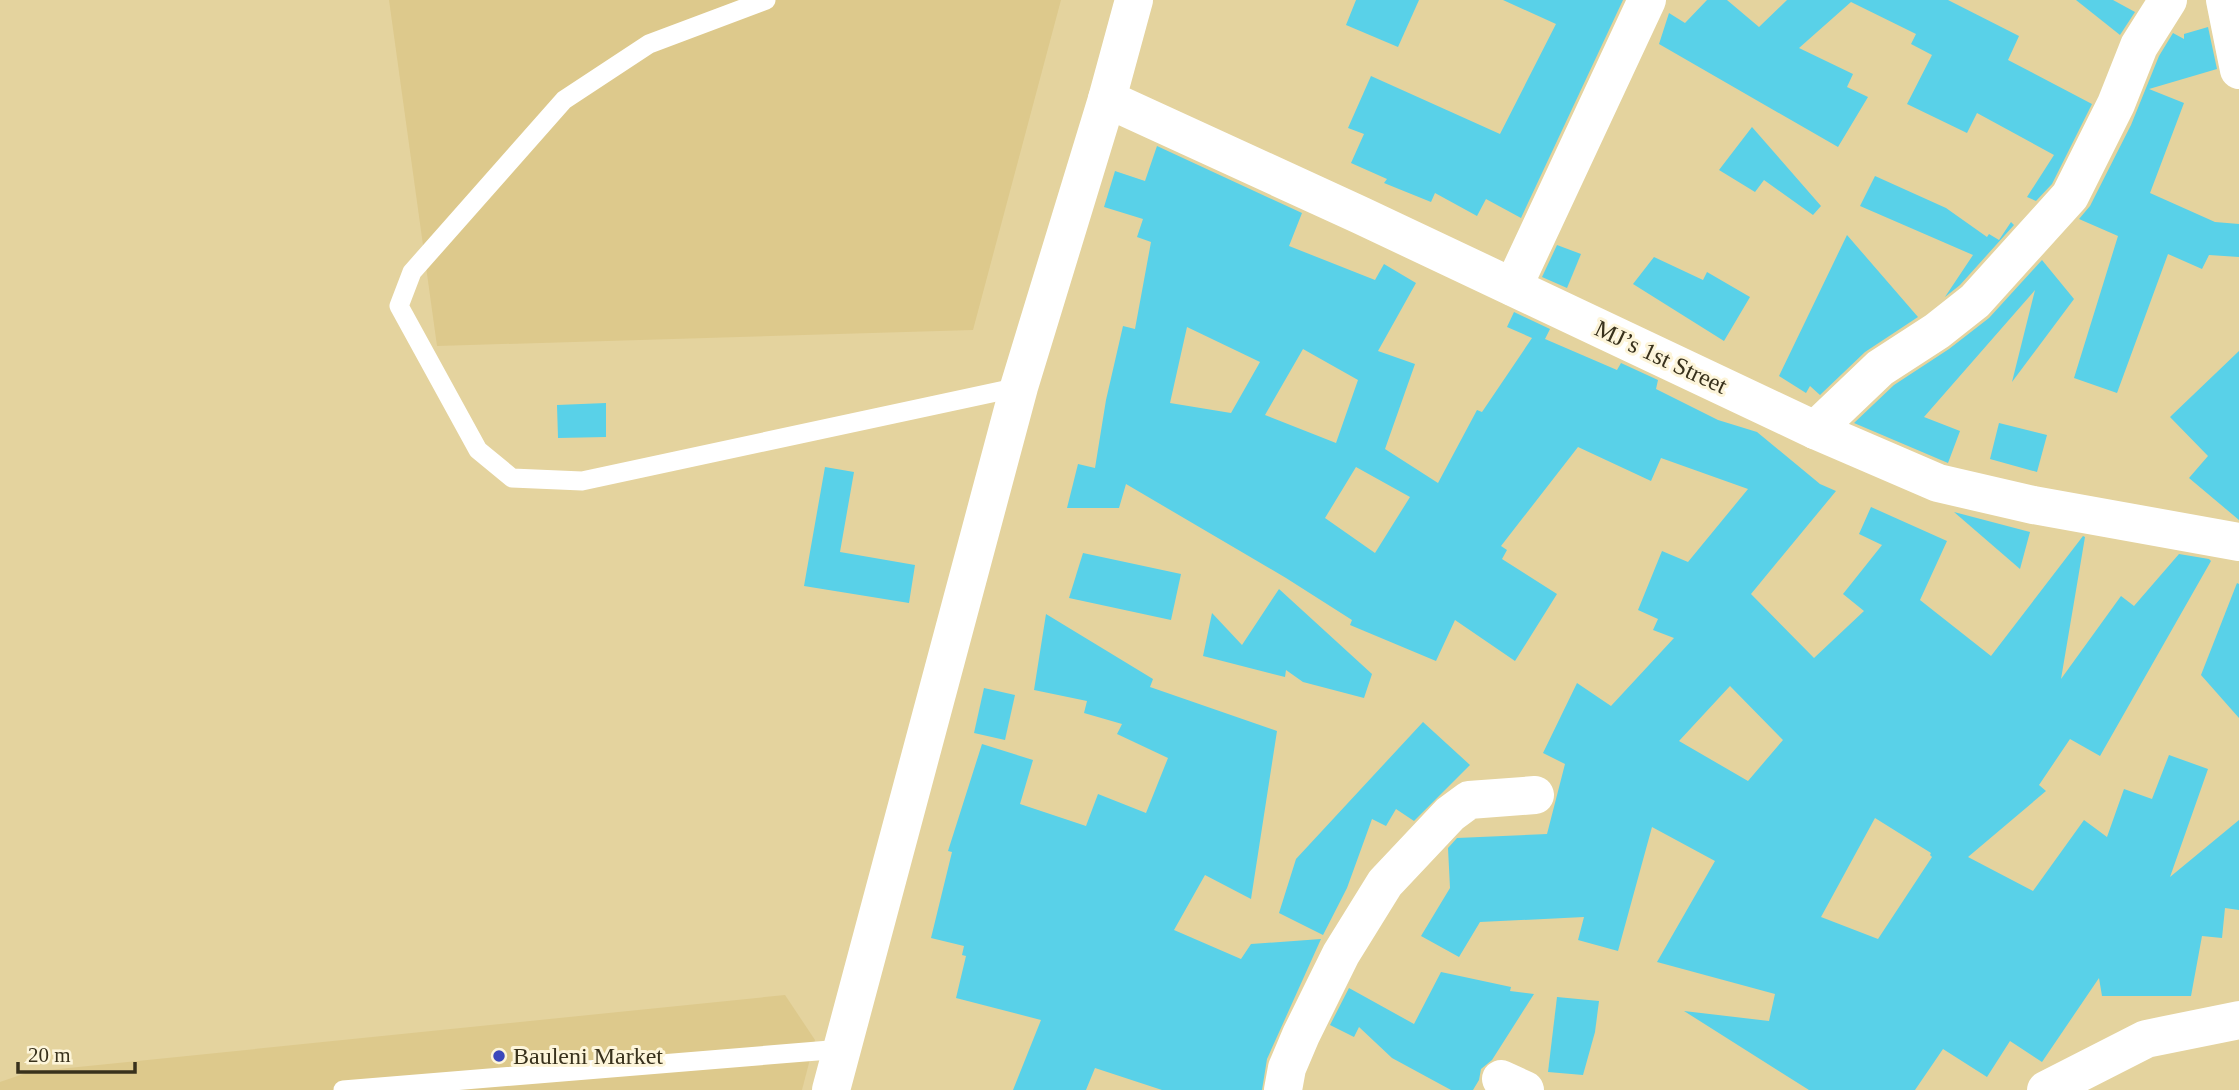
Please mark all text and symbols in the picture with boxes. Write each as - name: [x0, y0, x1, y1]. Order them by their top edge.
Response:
- street label: MJ’s 1st Street: [1591, 315, 1731, 399]
- scale bar: [18, 1030, 135, 1074]
- text: 20 m: [28, 1043, 71, 1067]
- place label: Bauleni Market: [513, 1043, 663, 1069]
- marker: Bauleni Market: [491, 1048, 507, 1064]

